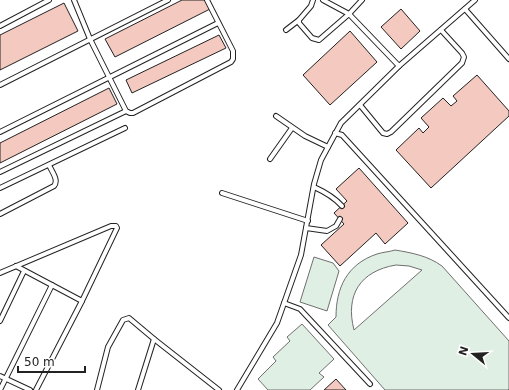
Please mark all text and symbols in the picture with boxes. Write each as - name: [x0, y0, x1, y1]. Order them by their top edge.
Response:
- north arrow: [453, 334, 493, 374]
- text: N: [456, 345, 472, 357]
- scale bar: [18, 348, 85, 374]
- text: 50 m: [24, 355, 55, 369]

